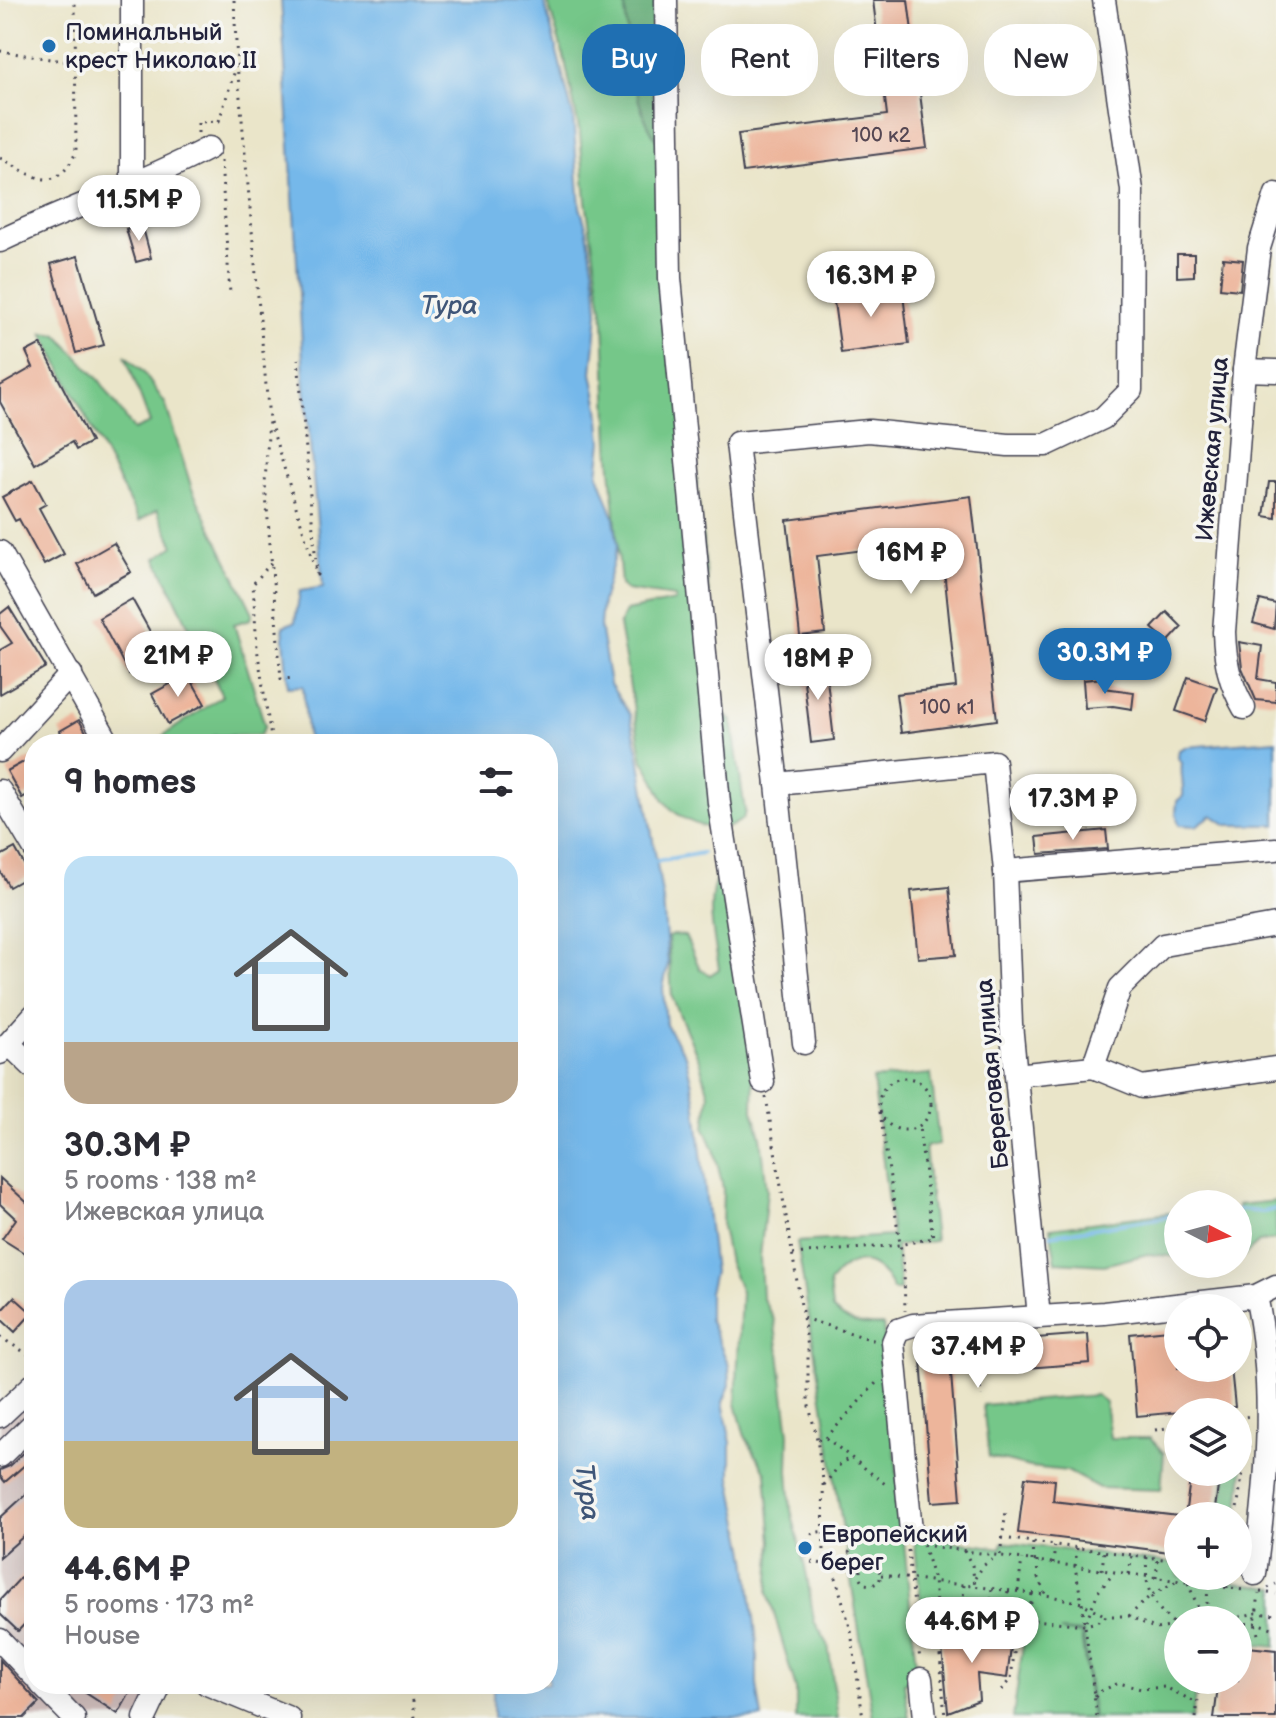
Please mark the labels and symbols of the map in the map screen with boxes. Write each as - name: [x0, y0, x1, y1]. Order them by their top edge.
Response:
- place label: Поминальный крест Николаю II: [65, 18, 257, 75]
- marker: Поминальный крест Николаю II: [40, 37, 58, 55]
- house number: 100 к2: [851, 124, 911, 148]
- pin: 11.5M ₽: [65, 175, 213, 243]
- pin: 16.3M ₽: [797, 251, 945, 319]
- water label: Тура: [420, 291, 478, 322]
- street label: Ижевская улица: [1190, 356, 1235, 542]
- pin: 16M ₽: [855, 528, 967, 596]
- pin: 30.3M ₽: [1031, 628, 1179, 696]
- pin: 21M ₽: [122, 631, 234, 699]
- pin: 18M ₽: [762, 634, 874, 702]
- house number: 100 к1: [919, 696, 975, 720]
- pin: 17.3M ₽: [999, 774, 1147, 842]
- street label: Береговая улица: [970, 977, 1015, 1170]
- north arrow: [1164, 1190, 1252, 1278]
- pin: 37.4M ₽: [904, 1322, 1052, 1390]
- water label: Тура: [568, 1462, 605, 1522]
- place label: Европейский берег: [821, 1520, 968, 1577]
- marker: Европейский берег: [796, 1539, 814, 1557]
- pin: 44.6M ₽: [898, 1597, 1046, 1665]

